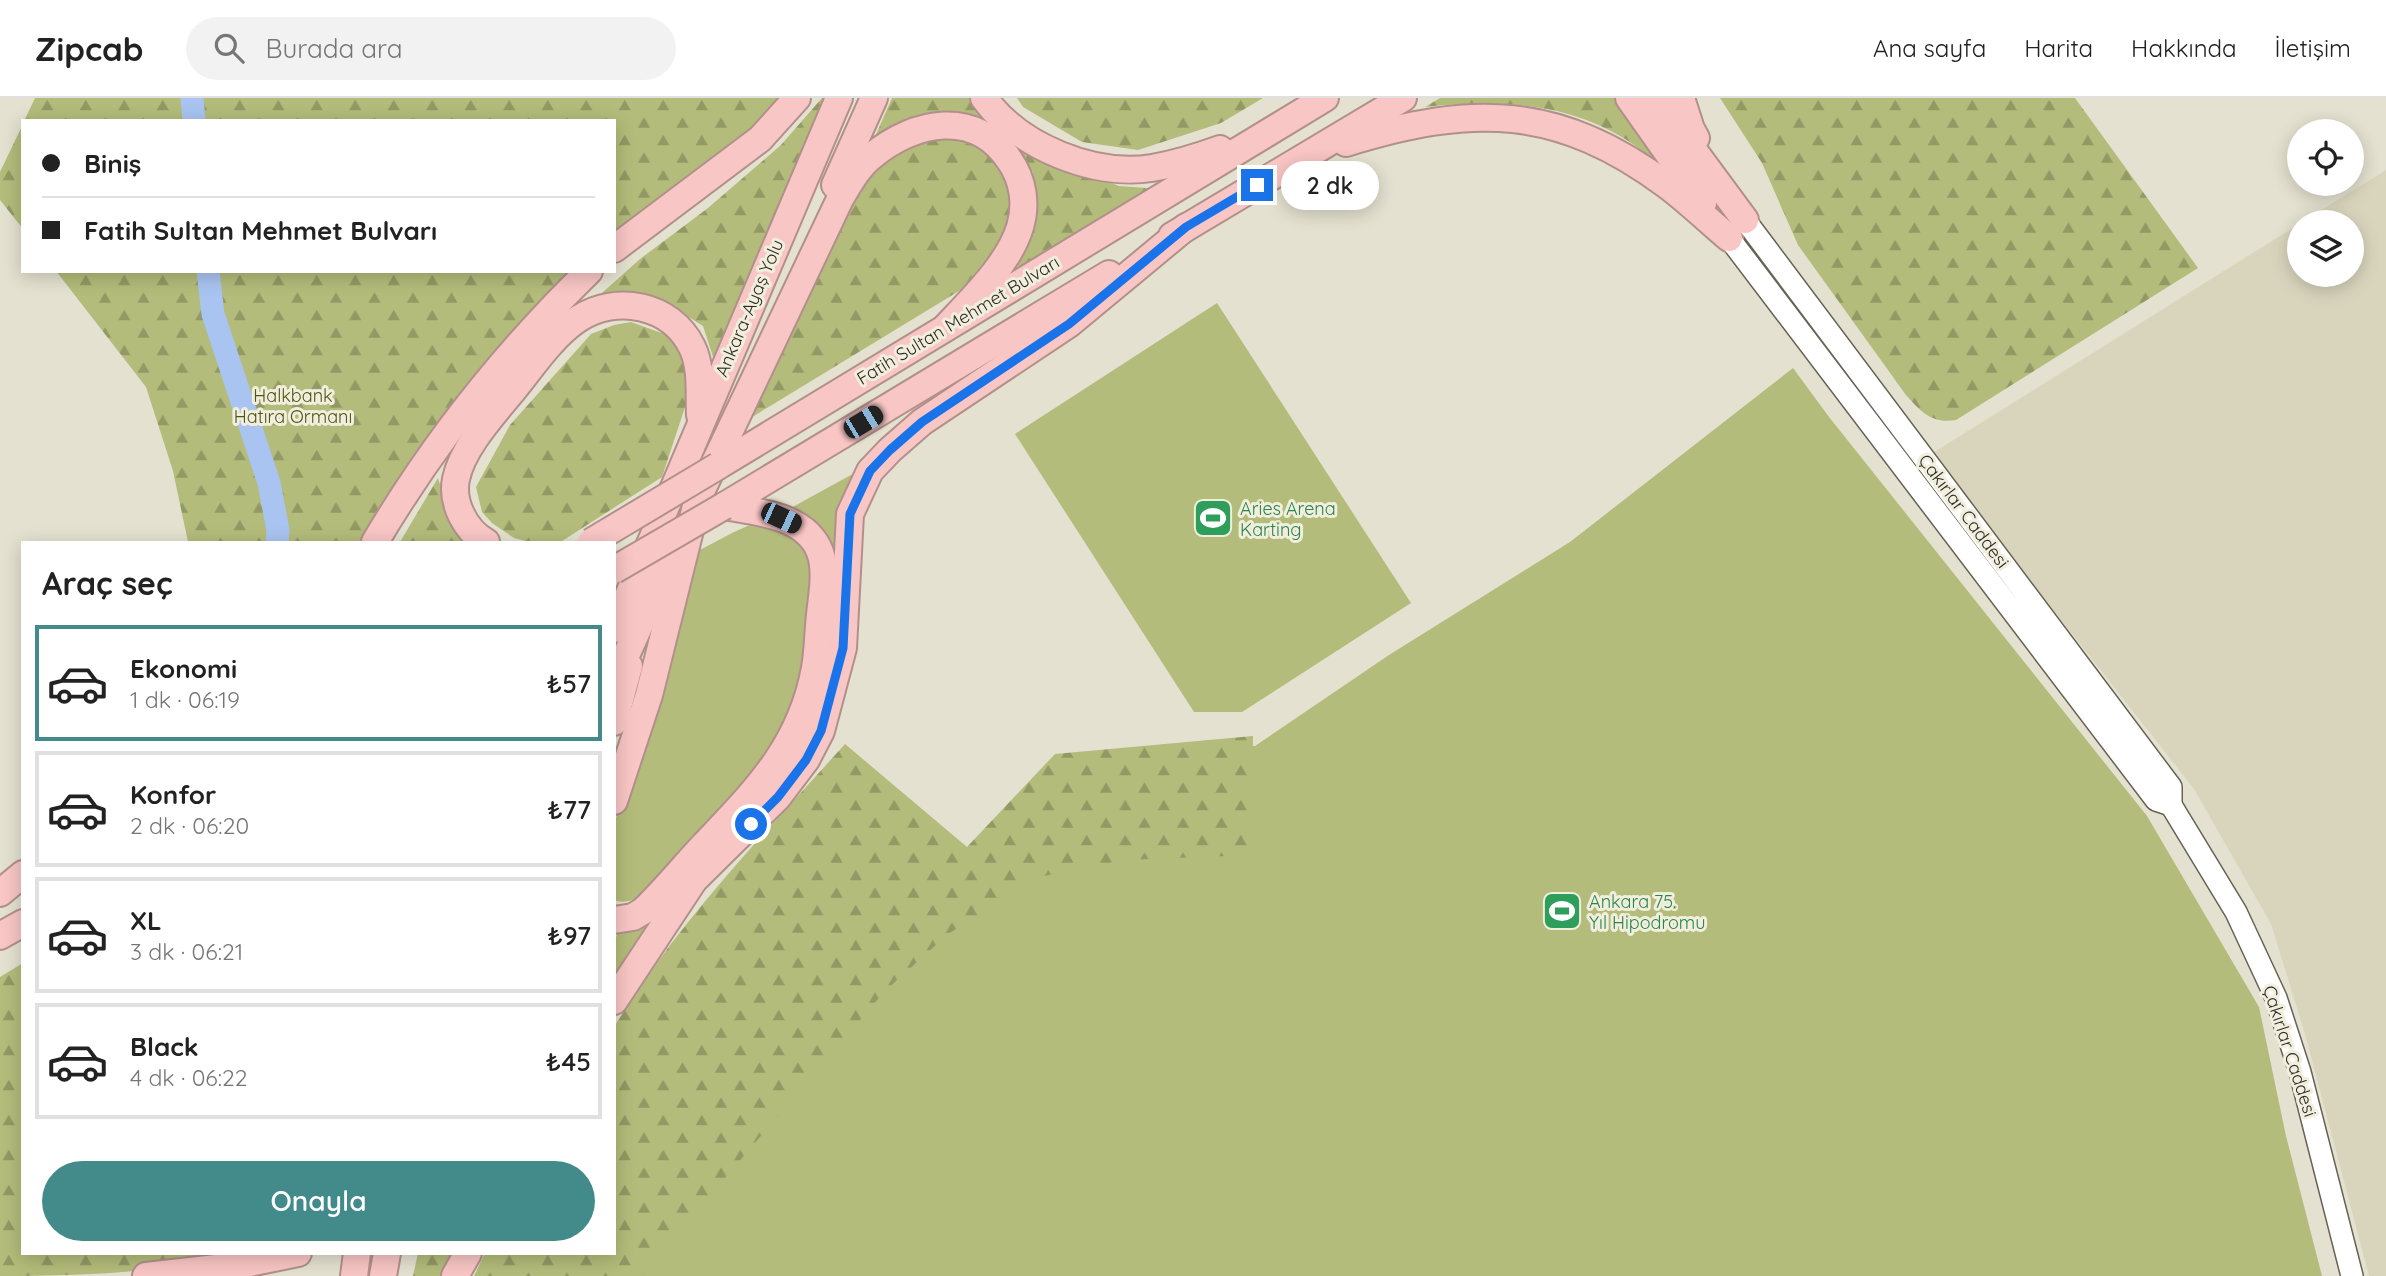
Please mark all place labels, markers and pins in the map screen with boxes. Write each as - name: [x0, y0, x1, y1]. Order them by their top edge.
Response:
- sports icon: Aries Arena Karting: [1192, 497, 1234, 539]
- place label: Aries Arena Karting: [1240, 497, 1336, 541]
- sports icon: Ankara 75. Yıl Hipodromu: [1541, 890, 1583, 932]
- place label: Ankara 75. Yıl Hipodromu: [1589, 890, 1706, 934]

